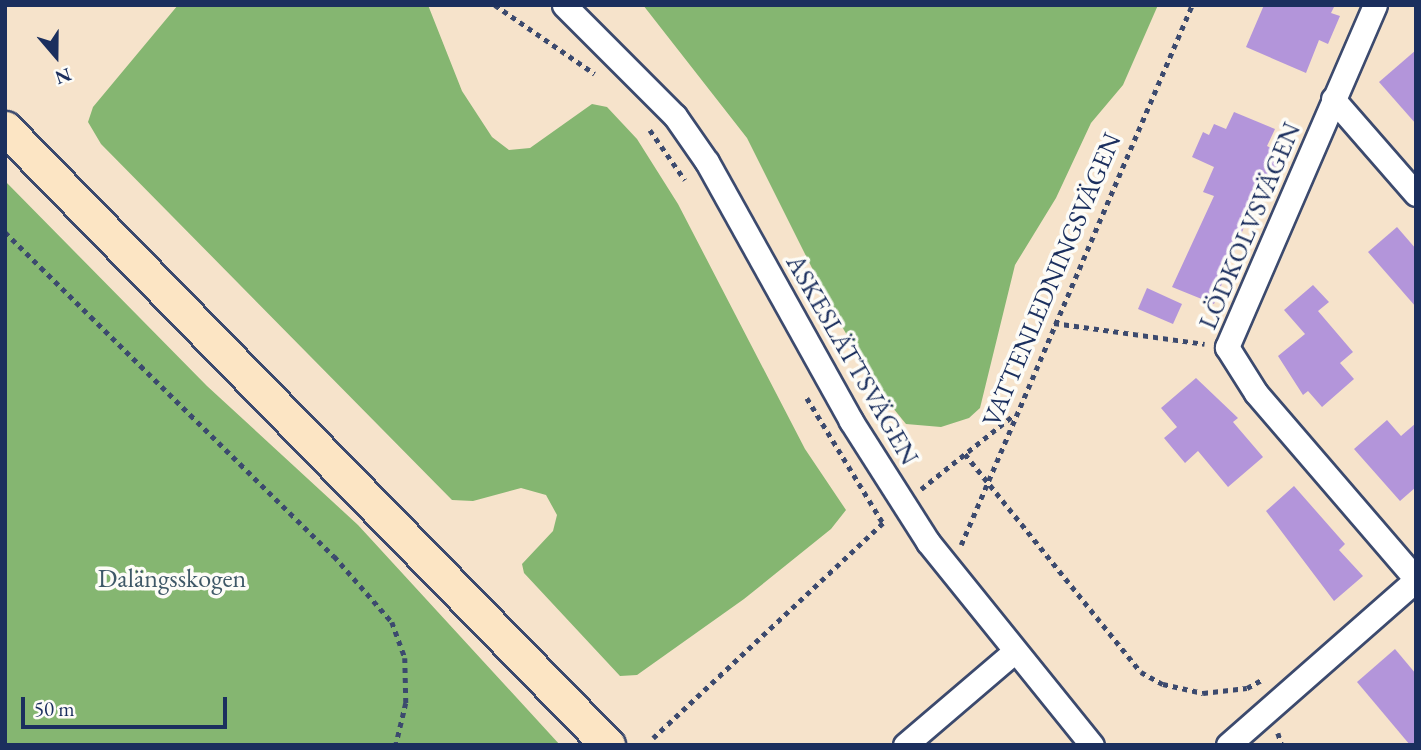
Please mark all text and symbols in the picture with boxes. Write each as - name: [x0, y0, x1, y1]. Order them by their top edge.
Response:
- north arrow: [21, 21, 91, 91]
- text: N: [52, 62, 75, 91]
- street label: LÖDKOLVSVÄGEN: [1192, 118, 1308, 334]
- street label: VATTENLEDNINGSVÄGEN: [976, 129, 1128, 431]
- street label: ASKESLÄTTSVÄGEN: [779, 249, 925, 471]
- park label: Dalängsskogen: [98, 563, 246, 595]
- scale bar: [24, 684, 231, 728]
- text: 50 m: [34, 695, 75, 722]

